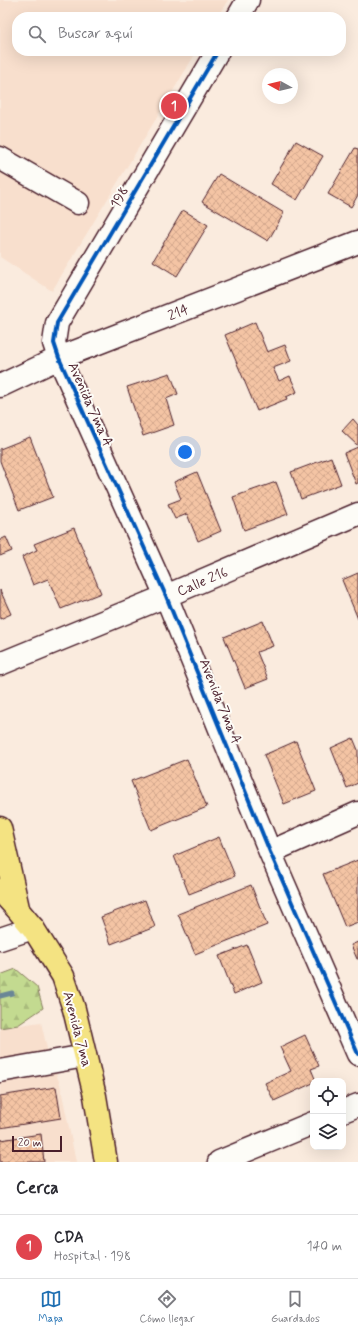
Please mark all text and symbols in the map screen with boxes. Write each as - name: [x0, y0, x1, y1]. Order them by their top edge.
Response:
- search box: [12, 12, 346, 56]
- icon: search: [26, 23, 48, 45]
- text: Buscar aquí: [58, 24, 133, 44]
- north arrow: [262, 68, 298, 104]
- pin: 1: [161, 91, 187, 121]
- street label: 198: [106, 183, 133, 212]
- street label: 214: [165, 301, 191, 325]
- street label: Avenida 7ma A: [64, 360, 117, 449]
- your location: [175, 442, 195, 462]
- street label: Calle 216: [174, 563, 230, 601]
- street label: Avenida 7ma A: [195, 656, 245, 747]
- street label: Avenida 7ma: [58, 989, 96, 1069]
- map controls: [310, 1078, 346, 1150]
- button: locate: [310, 1078, 346, 1114]
- button: layers: [310, 1114, 346, 1150]
- scale bar: [12, 1134, 62, 1153]
- text: 20 m: [18, 1136, 41, 1150]
- text: Cerca: [16, 1177, 59, 1199]
- text: CDA: [54, 1228, 84, 1248]
- text: 1: [26, 1238, 32, 1255]
- text: 140 m: [307, 1238, 342, 1255]
- text: Hospital · 198: [54, 1248, 131, 1265]
- tab: Mapa: [38, 1288, 63, 1326]
- tab: Cómo llegar: [140, 1288, 195, 1326]
- tab: Guardados: [271, 1288, 320, 1326]

